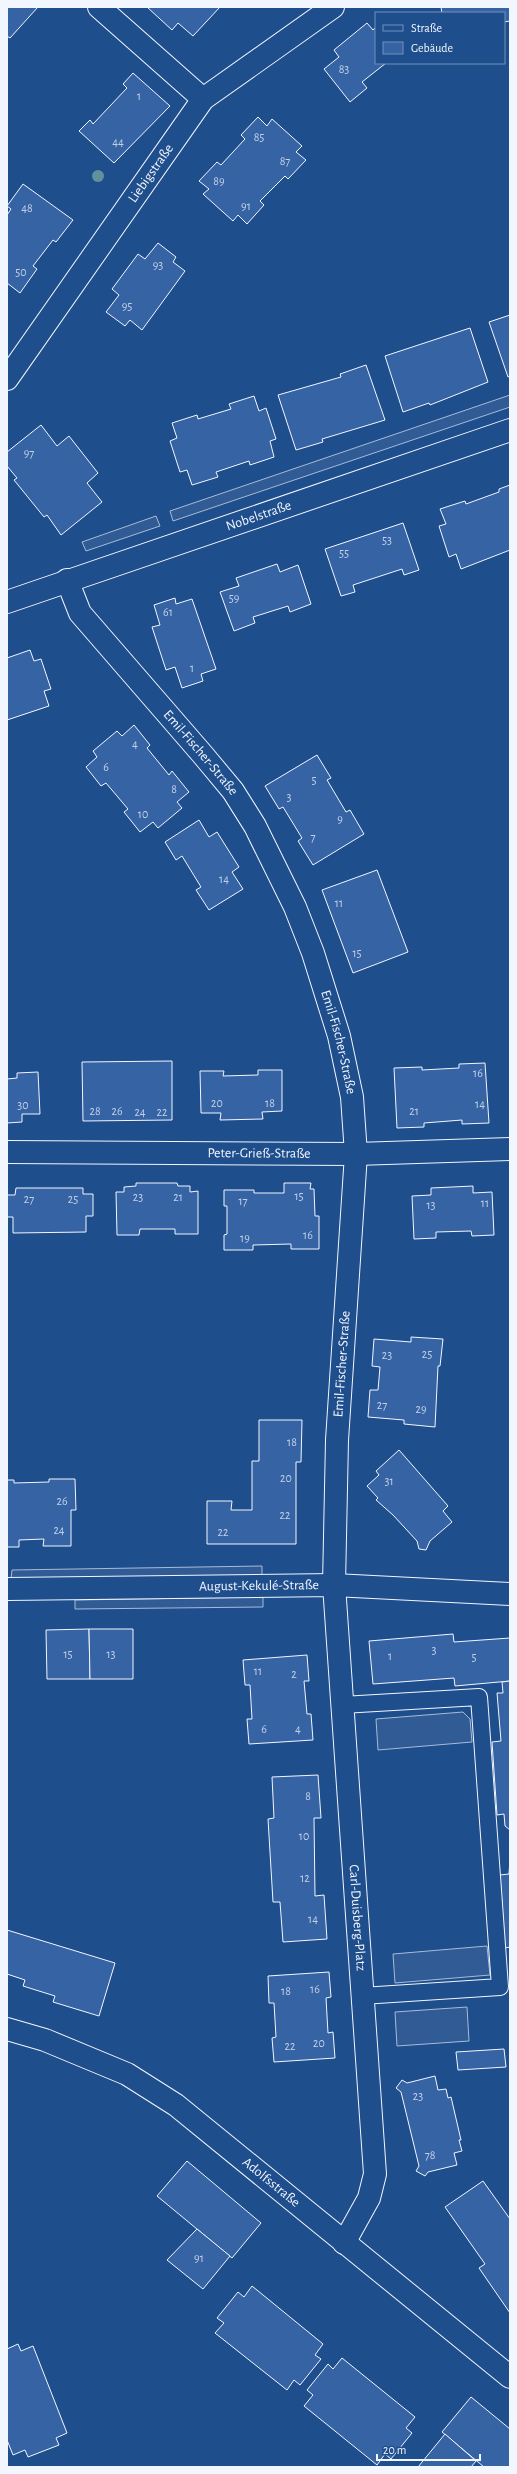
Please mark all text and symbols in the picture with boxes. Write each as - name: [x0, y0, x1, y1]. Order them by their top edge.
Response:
- legend: [375, 12, 505, 64]
- text: Straße: [411, 22, 442, 34]
- text: Gebäude: [411, 42, 453, 54]
- house number: 83: [339, 63, 349, 75]
- house number: 1: [137, 90, 141, 102]
- house number: 85: [254, 131, 264, 143]
- house number: 44: [112, 136, 124, 148]
- street label: Liebigstraße: [126, 142, 176, 205]
- house number: 87: [280, 155, 290, 167]
- house number: 89: [213, 175, 225, 187]
- house number: 91: [241, 200, 251, 212]
- house number: 48: [21, 202, 33, 214]
- house number: 93: [153, 259, 163, 271]
- house number: 50: [15, 266, 27, 278]
- house number: 95: [122, 300, 132, 312]
- house number: 97: [24, 447, 34, 459]
- street label: Nobelstraße: [224, 498, 293, 534]
- house number: 53: [382, 534, 392, 546]
- house number: 55: [339, 547, 349, 559]
- house number: 59: [229, 592, 240, 604]
- house number: 61: [163, 606, 173, 618]
- house number: 1: [190, 662, 194, 674]
- street label: Emil-Fischer-Straße: [161, 708, 241, 797]
- house number: 4: [132, 738, 138, 750]
- house number: 6: [103, 761, 109, 773]
- house number: 5: [311, 774, 317, 786]
- house number: 8: [171, 783, 177, 795]
- house number: 3: [287, 791, 292, 803]
- house number: 10: [138, 808, 148, 820]
- house number: 9: [337, 813, 343, 825]
- house number: 7: [310, 831, 316, 843]
- house number: 14: [219, 873, 229, 885]
- house number: 11: [335, 897, 343, 909]
- house number: 15: [352, 947, 362, 959]
- street label: Emil-Fischer-Straße: [318, 988, 358, 1095]
- house number: 16: [473, 1067, 483, 1079]
- house number: 20: [211, 1097, 223, 1109]
- house number: 18: [265, 1097, 275, 1109]
- house number: 14: [475, 1098, 485, 1110]
- house number: 30: [17, 1099, 29, 1111]
- house number: 28: [89, 1105, 101, 1117]
- house number: 26: [111, 1105, 123, 1117]
- house number: 21: [409, 1105, 419, 1117]
- house number: 24: [134, 1106, 146, 1118]
- house number: 22: [157, 1106, 168, 1118]
- street label: Peter-Grieß-Straße: [207, 1146, 311, 1161]
- house number: 15: [294, 1190, 304, 1202]
- house number: 23: [133, 1191, 143, 1203]
- house number: 21: [173, 1191, 183, 1203]
- house number: 27: [24, 1193, 34, 1205]
- house number: 25: [68, 1193, 78, 1205]
- house number: 17: [238, 1195, 248, 1207]
- house number: 11: [481, 1197, 489, 1209]
- house number: 13: [426, 1199, 436, 1211]
- house number: 16: [303, 1229, 313, 1241]
- house number: 19: [240, 1232, 250, 1244]
- street label: Emil-Fischer-Straße: [331, 1310, 353, 1418]
- house number: 25: [422, 1348, 432, 1360]
- house number: 23: [382, 1349, 392, 1361]
- house number: 27: [377, 1399, 387, 1411]
- house number: 29: [415, 1403, 427, 1415]
- house number: 18: [287, 1436, 297, 1448]
- house number: 20: [280, 1472, 292, 1484]
- house number: 31: [384, 1475, 394, 1487]
- house number: 26: [56, 1495, 68, 1507]
- house number: 22: [280, 1509, 291, 1521]
- house number: 24: [53, 1524, 65, 1536]
- house number: 22: [218, 1526, 229, 1538]
- street label: August-Kekulé-Straße: [199, 1578, 319, 1594]
- house number: 3: [432, 1644, 437, 1656]
- house number: 15: [63, 1648, 73, 1660]
- house number: 13: [106, 1648, 116, 1660]
- house number: 1: [388, 1650, 392, 1662]
- house number: 5: [471, 1651, 477, 1663]
- house number: 11: [254, 1665, 262, 1677]
- house number: 2: [291, 1668, 297, 1680]
- house number: 6: [261, 1723, 267, 1735]
- house number: 4: [295, 1723, 301, 1735]
- house number: 8: [305, 1790, 311, 1802]
- house number: 10: [299, 1830, 309, 1842]
- street label: Carl-Duisberg-Platz: [346, 1864, 368, 1972]
- house number: 12: [300, 1872, 310, 1884]
- house number: 14: [308, 1913, 318, 1925]
- house number: 16: [310, 1983, 320, 1995]
- house number: 18: [281, 1985, 291, 1997]
- house number: 20: [313, 2037, 325, 2049]
- house number: 22: [285, 2040, 296, 2052]
- house number: 23: [413, 2090, 423, 2102]
- house number: 78: [425, 2149, 436, 2161]
- street label: Adolfsstraße: [240, 2155, 303, 2210]
- house number: 91: [194, 2252, 204, 2264]
- scale bar: [377, 2436, 480, 2462]
- text: 20 m: [383, 2444, 406, 2456]

